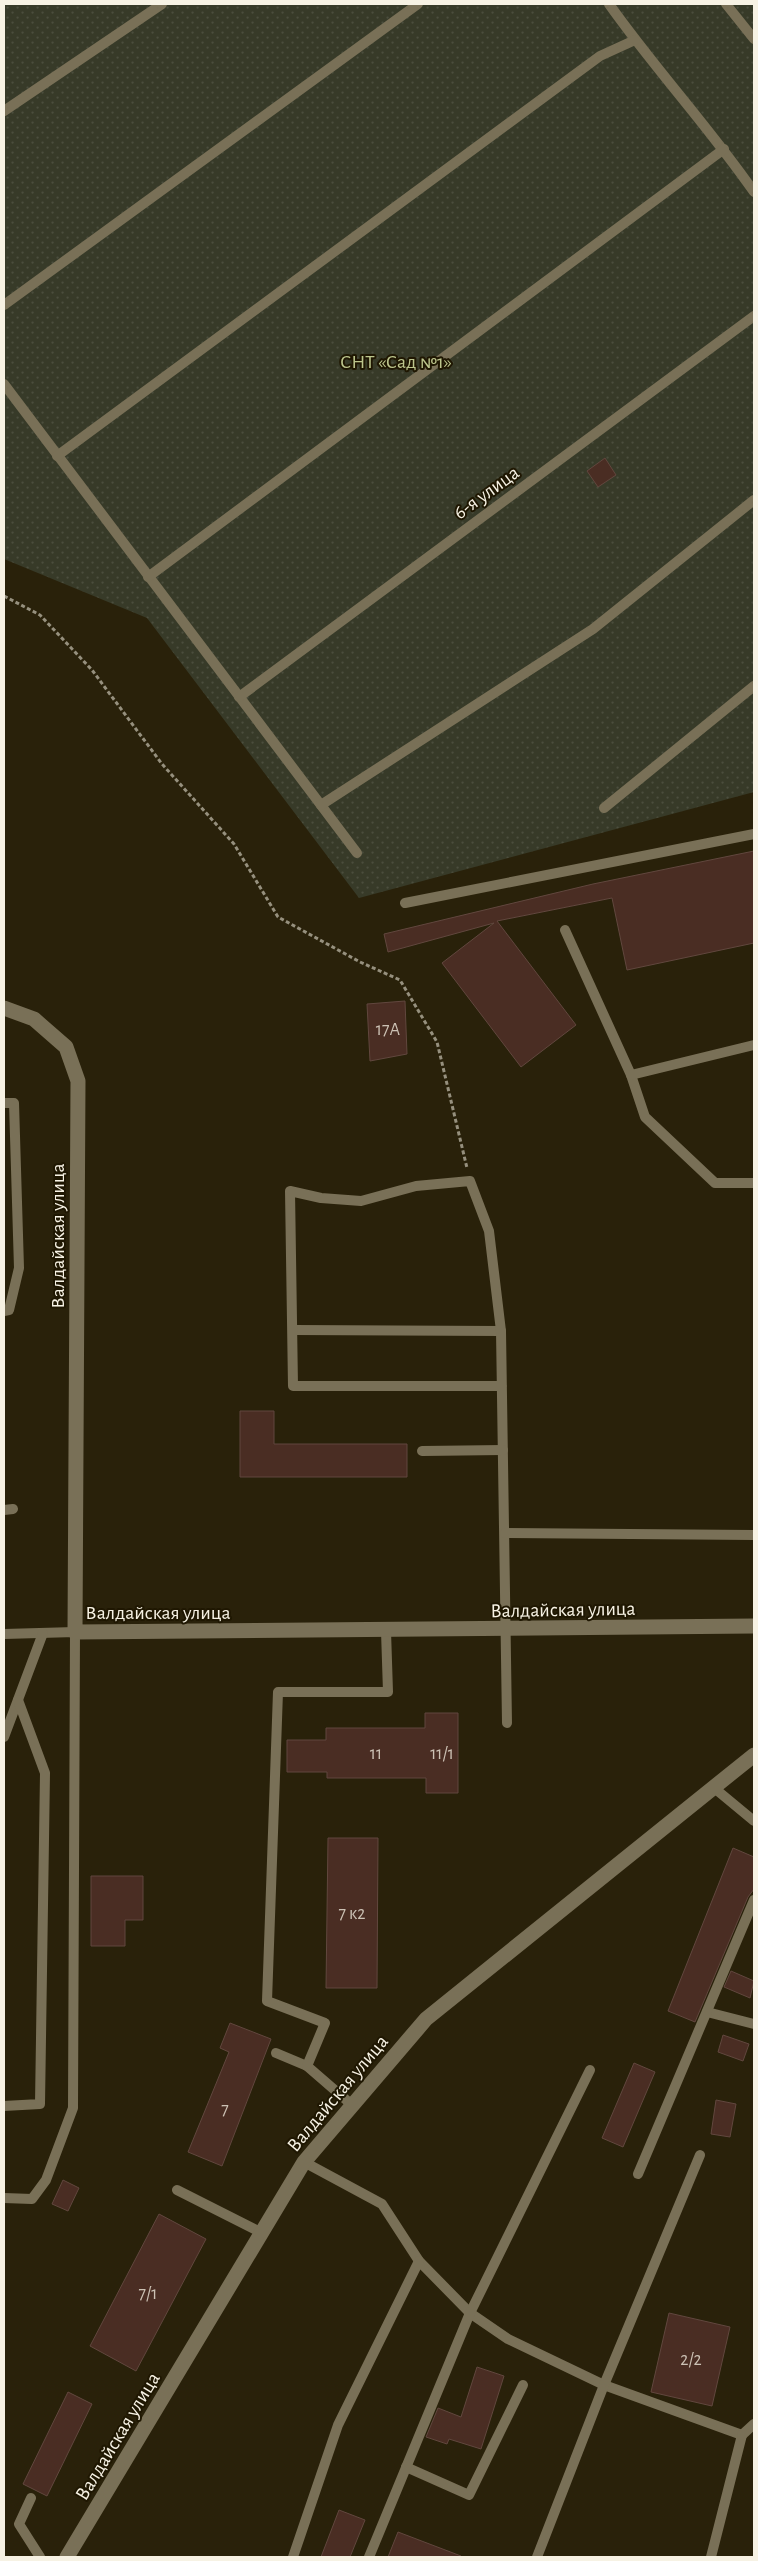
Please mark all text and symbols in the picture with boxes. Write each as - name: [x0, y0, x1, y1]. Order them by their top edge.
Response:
- park label: СНТ «Сад №1»: [340, 352, 452, 372]
- street label: 6-я улица: [450, 463, 523, 523]
- house number: 17А: [376, 1021, 401, 1039]
- street label: Валдайская улица: [48, 1163, 68, 1309]
- street label: Валдайская улица: [490, 1599, 636, 1621]
- street label: Валдайская улица: [85, 1603, 231, 1623]
- house number: 11: [370, 1745, 382, 1763]
- house number: 11/1: [430, 1745, 454, 1763]
- house number: 7 к2: [339, 1905, 365, 1923]
- street label: Валдайская улица: [283, 2032, 392, 2156]
- house number: 7: [221, 2101, 229, 2119]
- house number: 7/1: [139, 2285, 157, 2303]
- house number: 2/2: [680, 2351, 702, 2369]
- street label: Валдайская улица: [72, 2369, 164, 2504]

